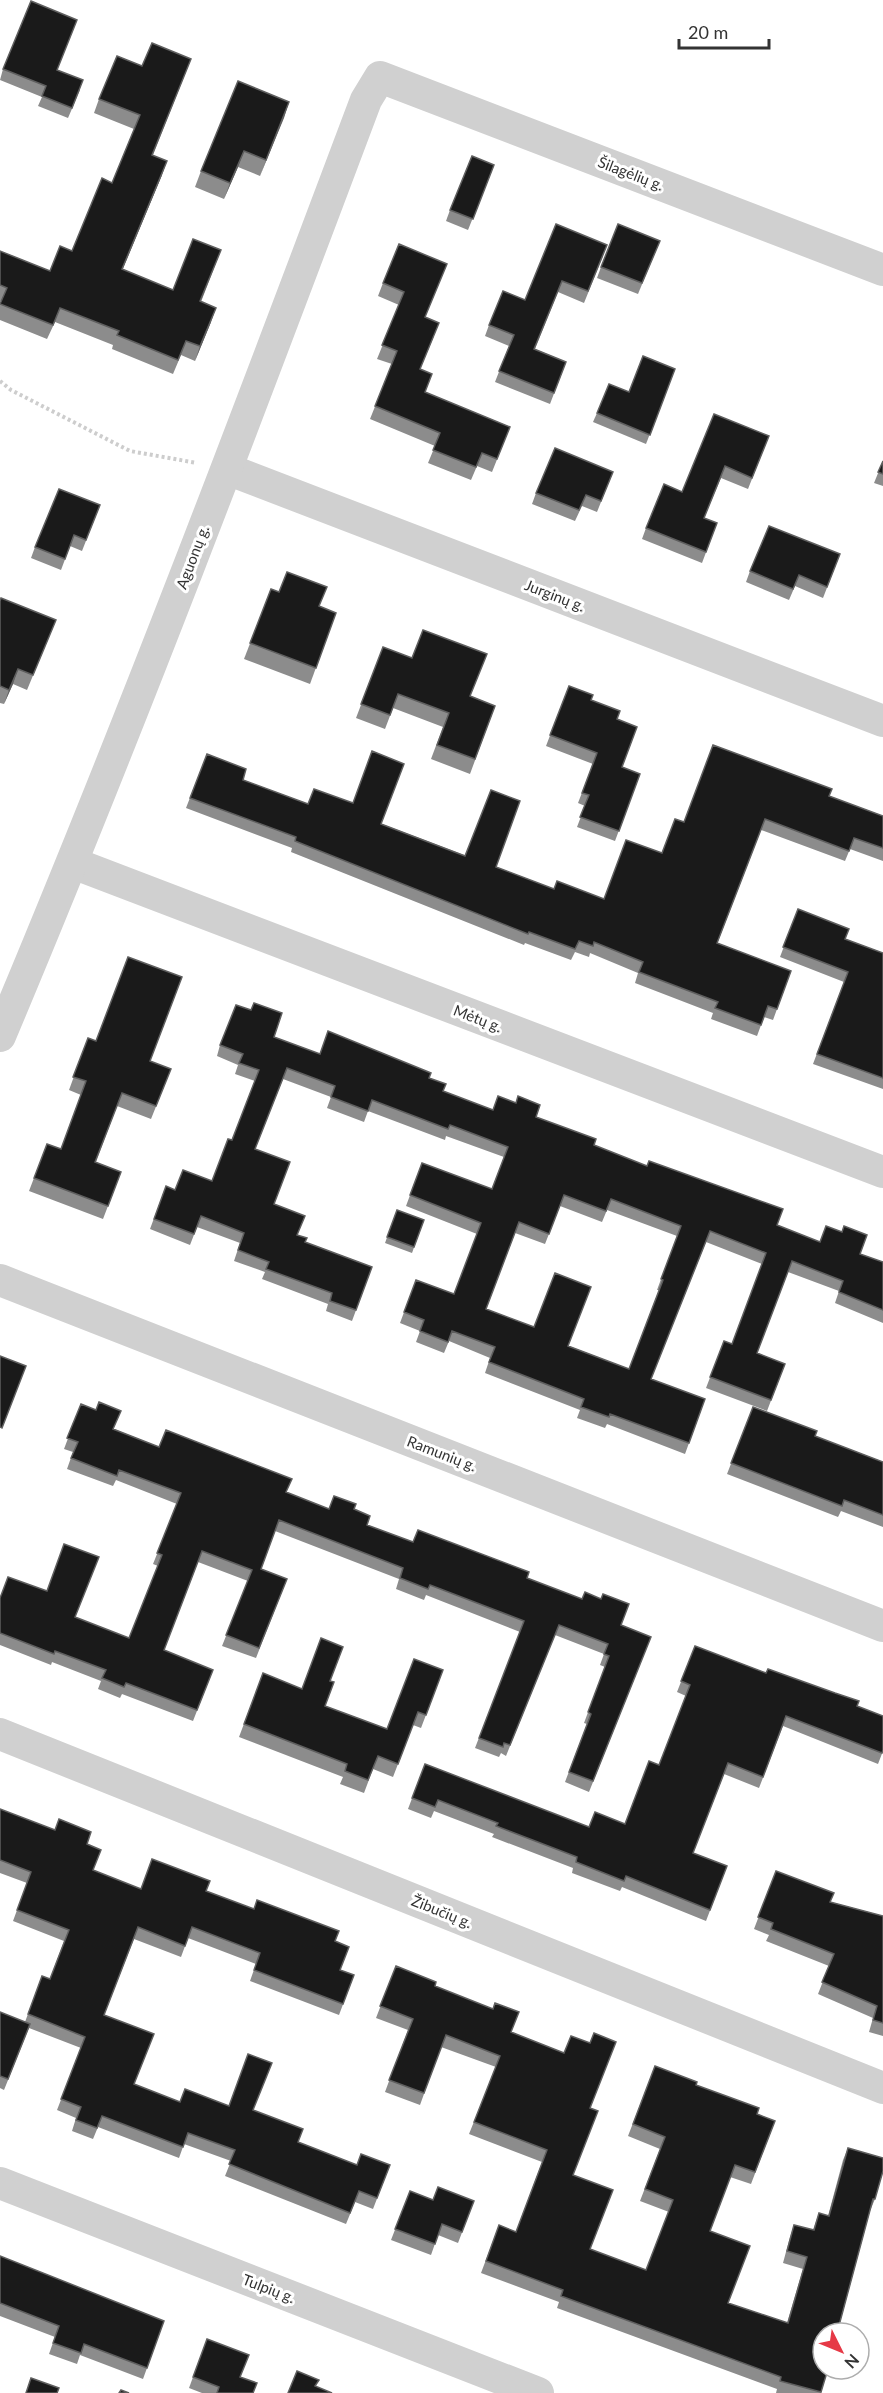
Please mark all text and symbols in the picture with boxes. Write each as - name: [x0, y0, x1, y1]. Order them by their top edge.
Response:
- scale bar: [679, 12, 769, 50]
- text: 20 m: [688, 21, 728, 43]
- street label: Šilagėlių g.: [596, 152, 666, 194]
- street label: Aguonų g.: [172, 523, 212, 591]
- street label: Jurginų g.: [522, 575, 588, 615]
- street label: Mėtų g.: [451, 1001, 505, 1035]
- street label: Ramunių g.: [405, 1432, 479, 1474]
- street label: Žibučių g.: [409, 1891, 475, 1931]
- street label: Tulpių g.: [240, 2270, 298, 2306]
- north arrow: [811, 2321, 871, 2381]
- text: N: [841, 2351, 863, 2373]

